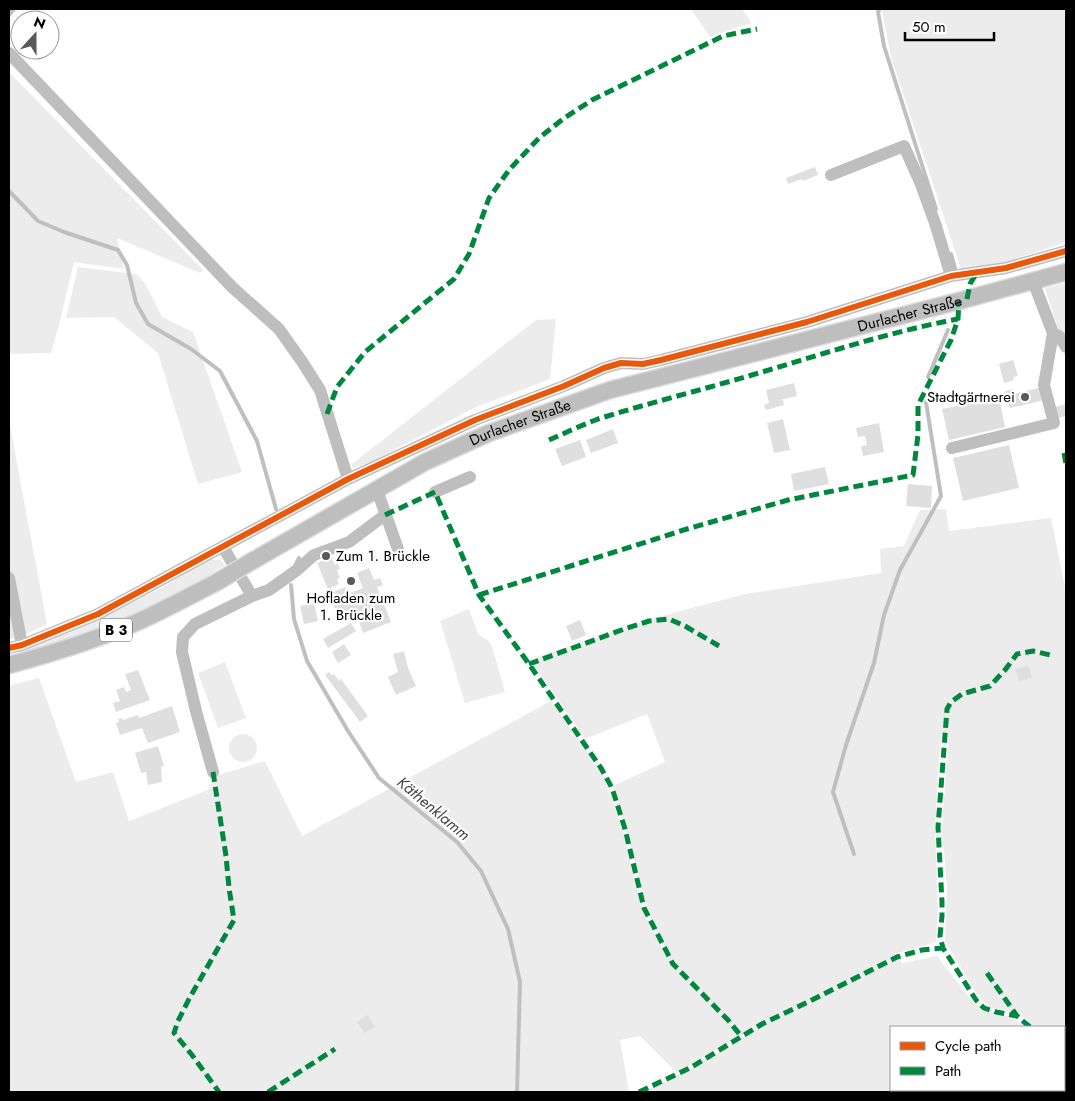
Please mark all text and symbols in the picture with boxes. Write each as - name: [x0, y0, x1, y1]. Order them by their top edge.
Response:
- north arrow: [10, 10, 60, 60]
- scale bar: [905, 10, 994, 42]
- text: N: [31, 12, 48, 34]
- text: 50 m: [912, 16, 946, 38]
- street label: Durlacher Straße: [855, 290, 964, 337]
- place label: Stadtgärtnerei: [927, 386, 1015, 408]
- marker: Stadtgärtnerei: [1019, 391, 1031, 403]
- street label: Durlacher Straße: [466, 394, 574, 452]
- place label: Zum 1. Brückle: [336, 545, 430, 567]
- marker: Zum 1. Brückle: [320, 550, 332, 562]
- marker: Hofladen zum 1. Brückle: [345, 575, 357, 587]
- place label: Hofladen zum 1. Brückle: [307, 587, 395, 626]
- road number: B 3: [100, 618, 132, 642]
- water label: Käthenklamm: [392, 771, 475, 846]
- legend: [890, 1026, 1065, 1091]
- text: Cycle path: [935, 1035, 1002, 1057]
- text: Path: [935, 1060, 961, 1082]

